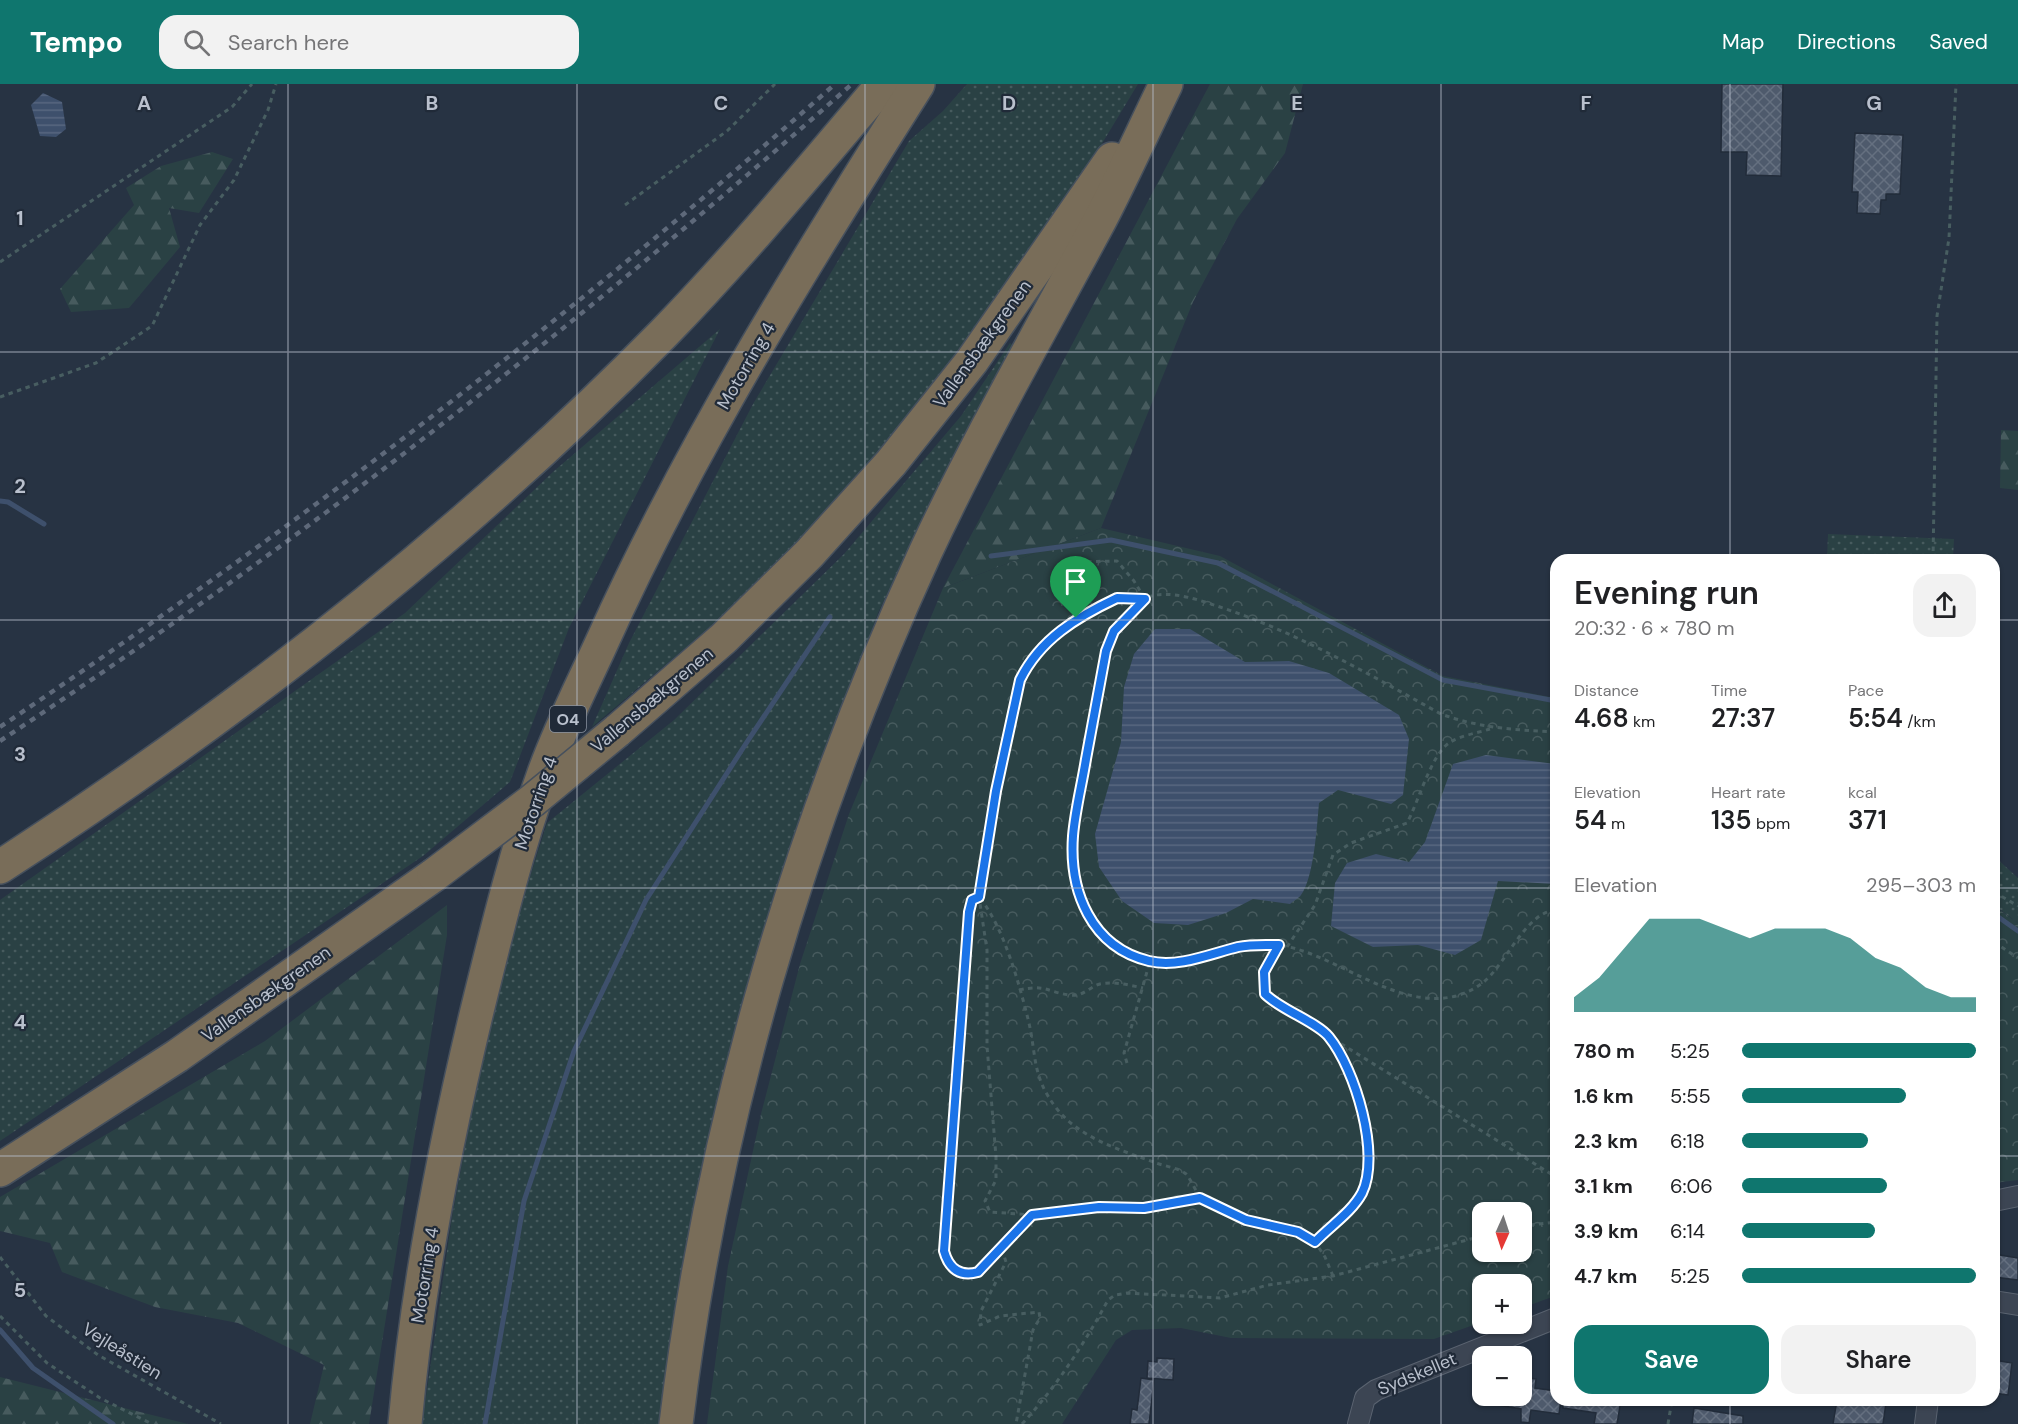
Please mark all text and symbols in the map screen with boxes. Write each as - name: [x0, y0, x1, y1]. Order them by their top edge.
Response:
- search box: [159, 15, 579, 69]
- text: Tempo: [30, 24, 123, 61]
- icon: search: [180, 26, 213, 59]
- text: Search here: [228, 28, 349, 57]
- text: Map: [1722, 28, 1764, 56]
- text: Directions: [1797, 28, 1896, 56]
- text: Saved: [1929, 28, 1988, 56]
- text: A: [137, 90, 151, 116]
- text: B: [426, 90, 438, 116]
- text: C: [714, 90, 728, 116]
- text: D: [1002, 90, 1016, 116]
- text: E: [1291, 90, 1303, 116]
- text: F: [1580, 90, 1592, 116]
- text: G: [1866, 90, 1882, 116]
- text: 1: [16, 205, 24, 231]
- street label: Vallensbækgrenen: [927, 275, 1037, 413]
- street label: Motorring 4: [711, 318, 781, 414]
- text: 2: [14, 473, 26, 499]
- pin: [1050, 556, 1101, 618]
- icon: arrive: [1059, 565, 1092, 598]
- text: Evening run: [1574, 571, 1759, 614]
- button: share: [1913, 574, 1976, 637]
- text: 20:32 · 6 × 780 m: [1574, 615, 1735, 641]
- street label: Vallensbækgrenen: [586, 642, 718, 758]
- text: Distance: [1574, 680, 1639, 701]
- text: Time: [1711, 680, 1747, 701]
- text: Pace: [1848, 680, 1884, 701]
- text: 4.68: [1574, 701, 1629, 735]
- text: 27:37: [1711, 701, 1775, 735]
- text: 5:54: [1848, 701, 1903, 735]
- road number: O4: [550, 706, 586, 732]
- text: km: [1629, 711, 1655, 732]
- text: /km: [1903, 711, 1936, 732]
- text: 3: [14, 741, 26, 767]
- street label: Motorring 4: [509, 753, 563, 853]
- text: Elevation: [1574, 782, 1641, 803]
- text: Heart rate: [1711, 782, 1786, 803]
- text: kcal: [1848, 782, 1877, 803]
- text: 54: [1574, 803, 1607, 837]
- text: 135: [1711, 803, 1752, 837]
- text: 371: [1848, 803, 1887, 837]
- text: m: [1607, 813, 1625, 834]
- text: bpm: [1752, 813, 1790, 834]
- text: Elevation: [1574, 872, 1657, 898]
- text: 295–303 m: [1866, 872, 1976, 898]
- street label: Vallensbækgrenen: [197, 940, 335, 1048]
- text: 4: [14, 1009, 27, 1035]
- text: 780 m: [1574, 1038, 1635, 1064]
- text: 5:25: [1670, 1038, 1710, 1064]
- text: 1.6 km: [1574, 1083, 1633, 1109]
- text: 5:55: [1670, 1083, 1711, 1109]
- text: 2.3 km: [1574, 1128, 1638, 1154]
- text: 6:18: [1670, 1128, 1705, 1154]
- text: 3.1 km: [1574, 1173, 1633, 1199]
- text: 6:06: [1670, 1173, 1713, 1199]
- north arrow: [1472, 1202, 1532, 1262]
- map controls: [1472, 1202, 1532, 1406]
- text: 3.9 km: [1574, 1218, 1638, 1244]
- text: 6:14: [1670, 1218, 1705, 1244]
- street label: Motorring 4: [406, 1225, 444, 1325]
- text: 4.7 km: [1574, 1263, 1637, 1289]
- text: 5:25: [1670, 1263, 1710, 1289]
- button: +: [1472, 1274, 1532, 1334]
- text: 5: [14, 1277, 26, 1303]
- street label: Vejleåstien: [77, 1317, 167, 1385]
- button: Save: [1574, 1325, 1769, 1394]
- button: Share: [1781, 1325, 1976, 1394]
- button: −: [1472, 1346, 1532, 1406]
- street label: Sydskellet: [1374, 1347, 1460, 1401]

